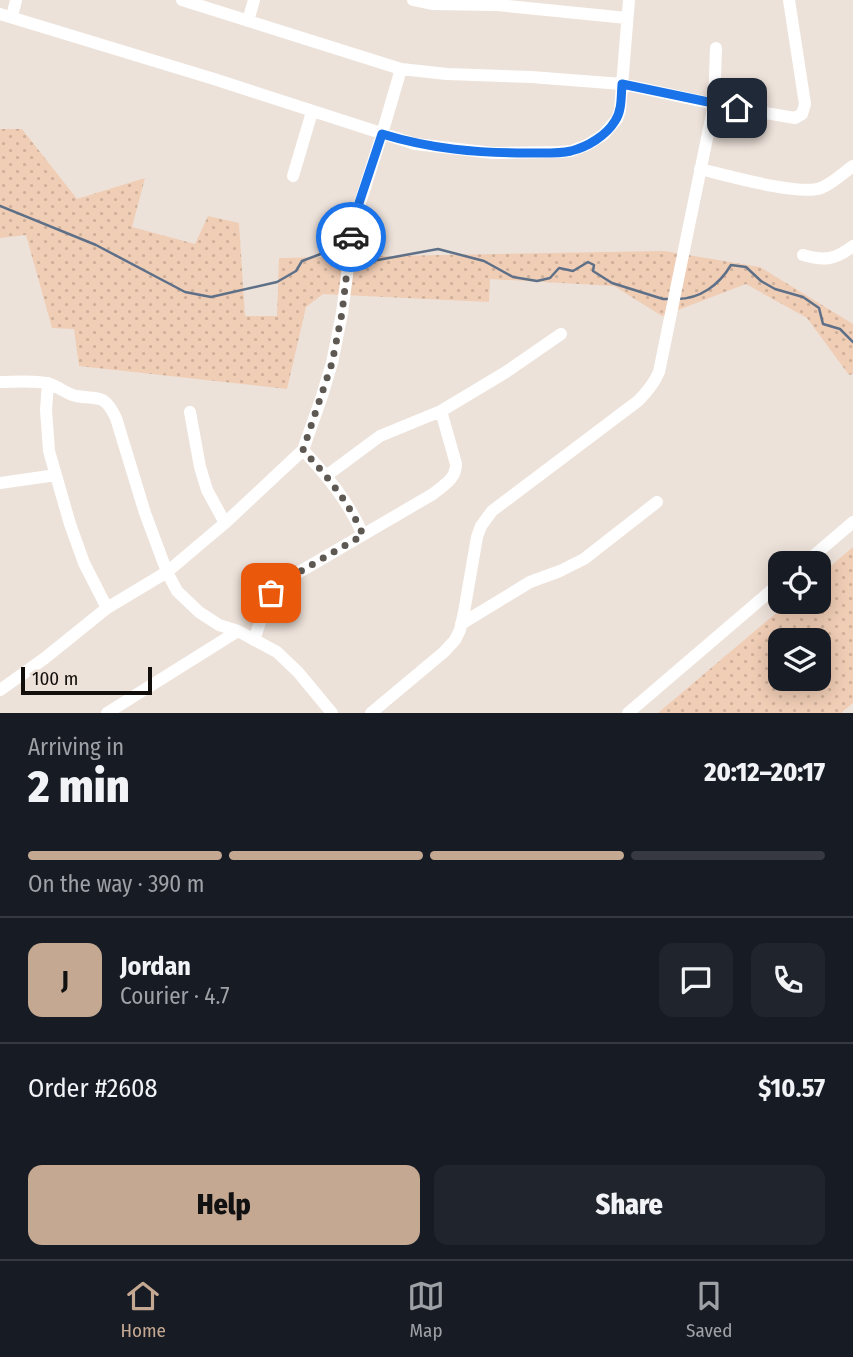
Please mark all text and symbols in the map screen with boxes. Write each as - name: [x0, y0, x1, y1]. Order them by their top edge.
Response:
- pin: [707, 78, 767, 138]
- icon: home: [718, 89, 756, 127]
- courier: [316, 202, 386, 272]
- icon: car: [332, 218, 370, 256]
- map controls: [768, 551, 831, 691]
- button: locate: [768, 551, 831, 614]
- pin: [241, 563, 301, 623]
- icon: bag: [252, 574, 290, 612]
- button: layers: [768, 628, 831, 691]
- scale bar: [21, 664, 152, 696]
- text: 100 m: [32, 667, 78, 690]
- text: Arriving in: [28, 733, 124, 761]
- text: 20:12–20:17: [704, 757, 825, 788]
- text: 2 min: [28, 759, 130, 814]
- text: On the way · 390 m: [28, 870, 204, 898]
- button: chat: [659, 943, 733, 1017]
- button: phone: [751, 943, 825, 1017]
- text: Jordan: [120, 951, 191, 982]
- text: J: [61, 965, 69, 996]
- text: Courier · 4.7: [120, 982, 230, 1010]
- text: Order #2608: [28, 1073, 158, 1104]
- text: $10.57: [758, 1073, 825, 1104]
- button: Help: [28, 1165, 420, 1245]
- button: Share: [434, 1165, 825, 1245]
- tab: Home: [121, 1277, 166, 1342]
- tab: Map: [407, 1277, 445, 1342]
- tab: Saved: [686, 1277, 732, 1342]

